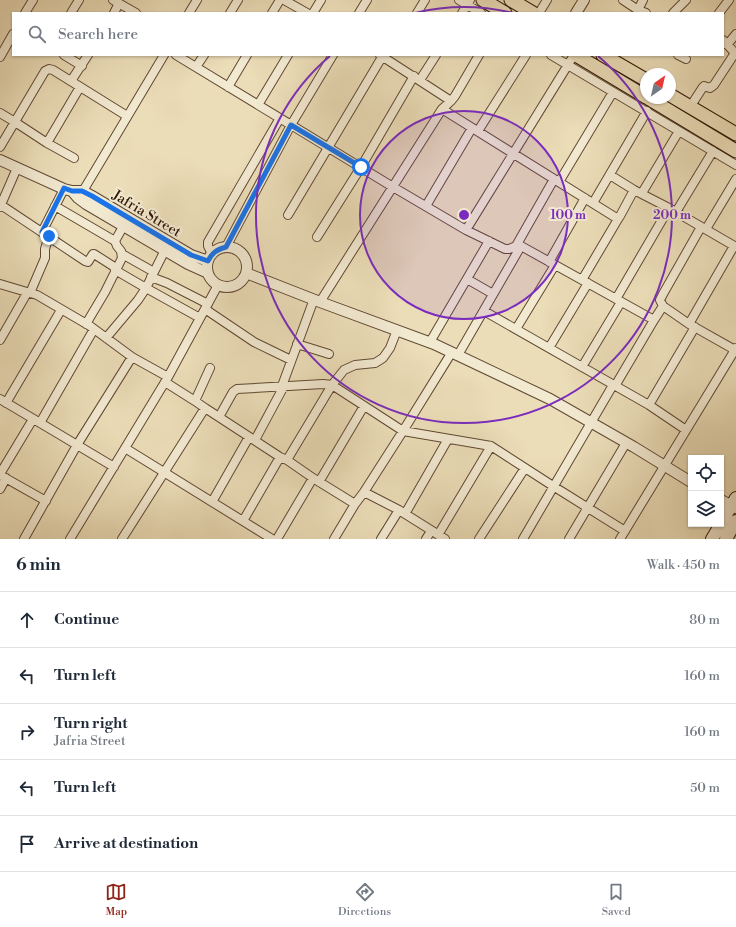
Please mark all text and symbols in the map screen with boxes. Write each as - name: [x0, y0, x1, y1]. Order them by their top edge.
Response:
- search box: [12, 12, 724, 56]
- icon: search: [26, 23, 48, 45]
- text: Search here: [58, 25, 138, 44]
- north arrow: [640, 68, 676, 104]
- route start: [352, 158, 370, 176]
- street label: Jafria Street: [108, 186, 184, 241]
- centre of rings: [457, 208, 471, 222]
- text: 100 m: [550, 208, 586, 223]
- text: 200 m: [653, 208, 691, 223]
- route end: [40, 227, 58, 245]
- map controls: [688, 455, 724, 527]
- button: locate: [688, 455, 724, 491]
- button: layers: [688, 491, 724, 527]
- text: 6 min: [16, 554, 61, 576]
- text: Walk · 450 m: [647, 557, 720, 573]
- icon: ahead: [16, 609, 38, 631]
- text: Continue: [54, 610, 119, 629]
- text: 80 m: [689, 612, 720, 628]
- icon: left: [16, 665, 38, 687]
- text: Turn left: [54, 666, 116, 685]
- text: 160 m: [684, 668, 720, 684]
- text: Turn right: [54, 714, 128, 733]
- icon: right: [16, 721, 38, 743]
- text: 160 m: [684, 724, 720, 740]
- text: Jafria Street: [54, 733, 126, 749]
- icon: left: [16, 777, 38, 799]
- text: Turn left: [54, 778, 116, 797]
- text: 50 m: [690, 780, 720, 796]
- icon: arrive: [16, 833, 38, 855]
- text: Arrive at destination: [54, 834, 198, 853]
- tab: Map: [105, 881, 127, 919]
- tab: Directions: [338, 881, 391, 919]
- tab: Saved: [602, 881, 631, 919]

